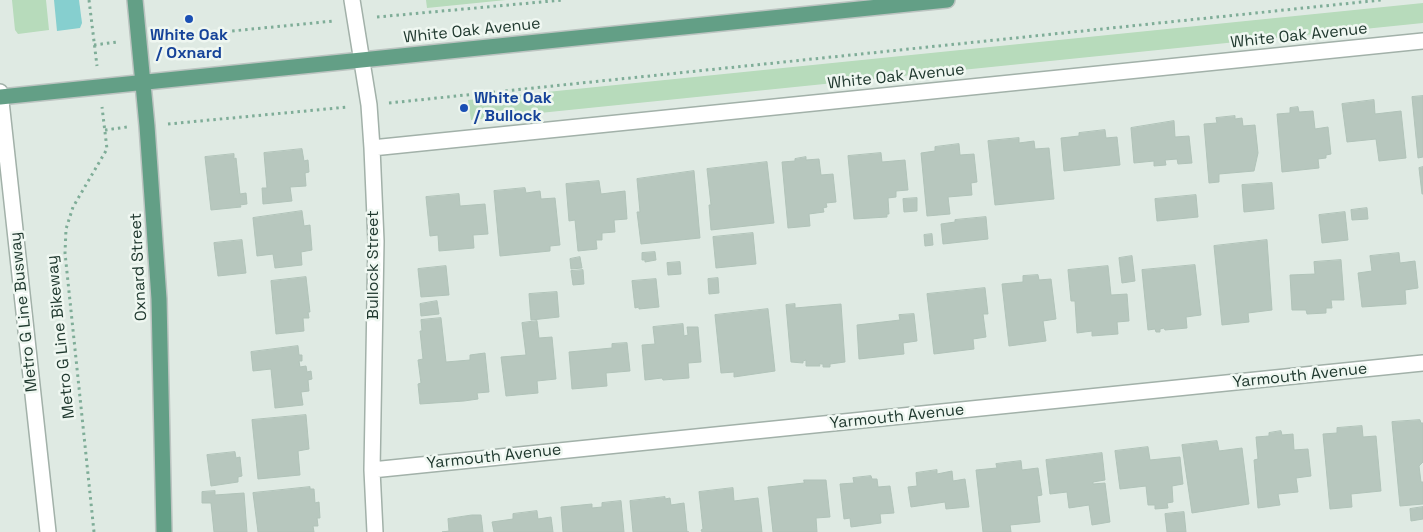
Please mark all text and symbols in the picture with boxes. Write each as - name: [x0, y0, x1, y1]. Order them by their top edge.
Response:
- marker: White Oak / Oxnard: [183, 13, 195, 25]
- street label: White Oak Avenue: [403, 14, 541, 48]
- street label: White Oak Avenue: [1230, 19, 1368, 53]
- place label: White Oak / Oxnard: [150, 26, 228, 64]
- street label: White Oak Avenue: [827, 60, 965, 94]
- place label: White Oak / Bullock: [474, 89, 552, 127]
- marker: White Oak / Bullock: [458, 102, 470, 114]
- street label: Bullock Street: [364, 210, 384, 320]
- street label: Oxnard Street: [127, 212, 151, 322]
- street label: Metro G Line Busway: [6, 231, 42, 393]
- street label: Metro G Line Bikeway: [43, 254, 79, 420]
- street label: Yarmouth Avenue: [1232, 359, 1368, 393]
- street label: Yarmouth Avenue: [829, 400, 965, 434]
- street label: Yarmouth Avenue: [426, 440, 562, 474]

